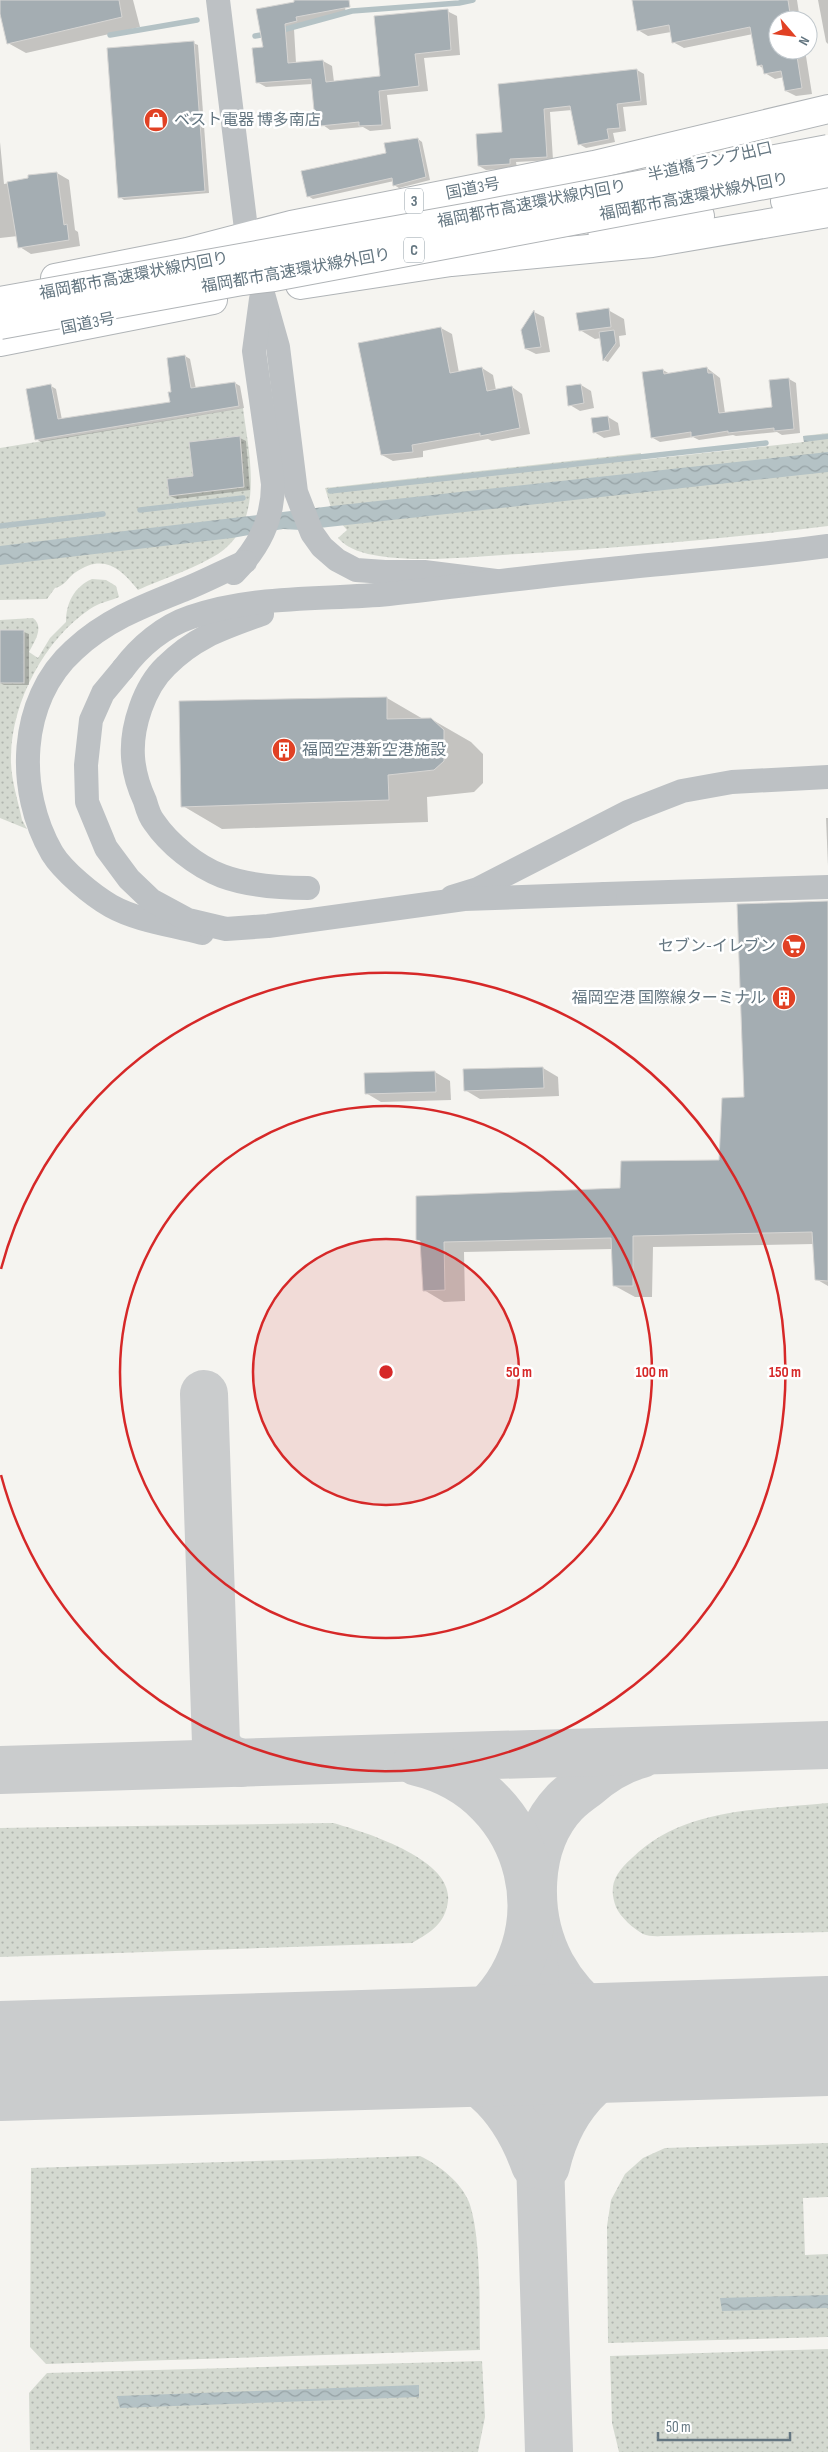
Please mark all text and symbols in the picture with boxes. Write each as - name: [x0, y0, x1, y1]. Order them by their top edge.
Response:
- north arrow: [768, 10, 818, 60]
- text: N: [795, 34, 813, 48]
- shop icon: ベスト電器 博多南店: [143, 107, 169, 133]
- place label: ベスト電器 博多南店: [174, 111, 321, 130]
- street label: 半道橋ランプ出口: [646, 138, 774, 186]
- street label: 福岡都市高速環状線外回り: [598, 169, 790, 225]
- street label: 国道3号: [444, 174, 502, 204]
- street label: 福岡都市高速環状線内回り: [436, 176, 628, 232]
- road number: 3: [405, 188, 423, 214]
- road number: C: [404, 238, 424, 262]
- street label: 福岡都市高速環状線外回り: [200, 245, 392, 297]
- street label: 福岡都市高速環状線内回り: [38, 248, 230, 304]
- street label: 国道3号: [59, 309, 117, 339]
- building icon: 福岡空港新空港施設: [271, 737, 297, 763]
- place label: 福岡空港新空港施設: [302, 741, 446, 760]
- supermarket icon: セブン-イレブン: [781, 933, 807, 959]
- place label: セブン-イレブン: [658, 937, 776, 956]
- building icon: 福岡空港 国際線ターミナル: [771, 985, 797, 1011]
- place label: 福岡空港 国際線ターミナル: [571, 989, 766, 1008]
- centre of rings: [377, 1363, 395, 1381]
- text: 50 m: [506, 1363, 532, 1382]
- text: 100 m: [636, 1363, 668, 1382]
- text: 150 m: [769, 1363, 801, 1382]
- scale bar: [658, 2410, 790, 2442]
- text: 50 m: [666, 2418, 691, 2437]

